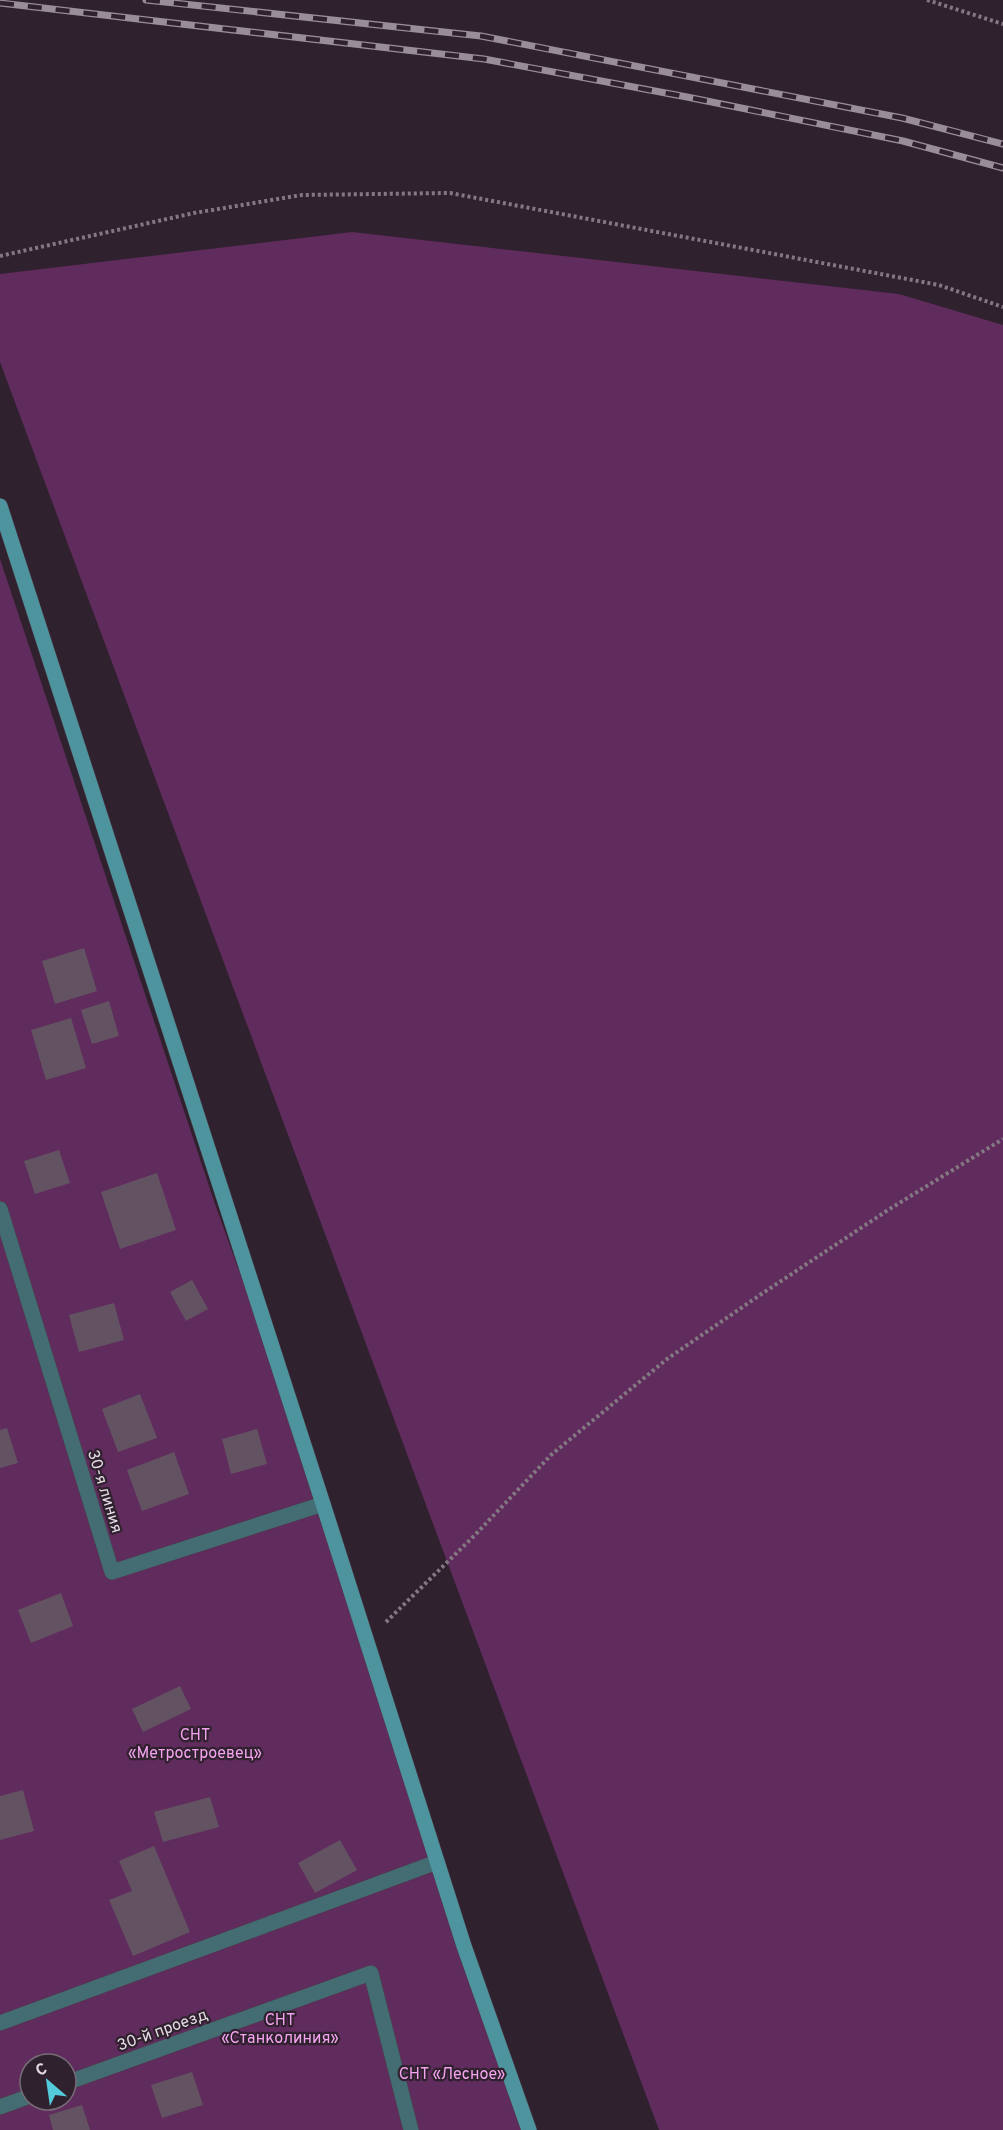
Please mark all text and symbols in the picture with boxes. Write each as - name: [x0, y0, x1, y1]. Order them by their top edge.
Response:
- street label: 30-я линия: [82, 1448, 126, 1536]
- park label: СНТ «Метростроевец»: [128, 1726, 262, 1764]
- street label: 30-й проезд: [115, 2005, 211, 2056]
- park label: СНТ «Станколиния»: [221, 2011, 339, 2049]
- north arrow: [18, 2052, 78, 2112]
- text: С: [32, 2059, 51, 2082]
- park label: СНТ «Лесное»: [399, 2065, 505, 2085]

